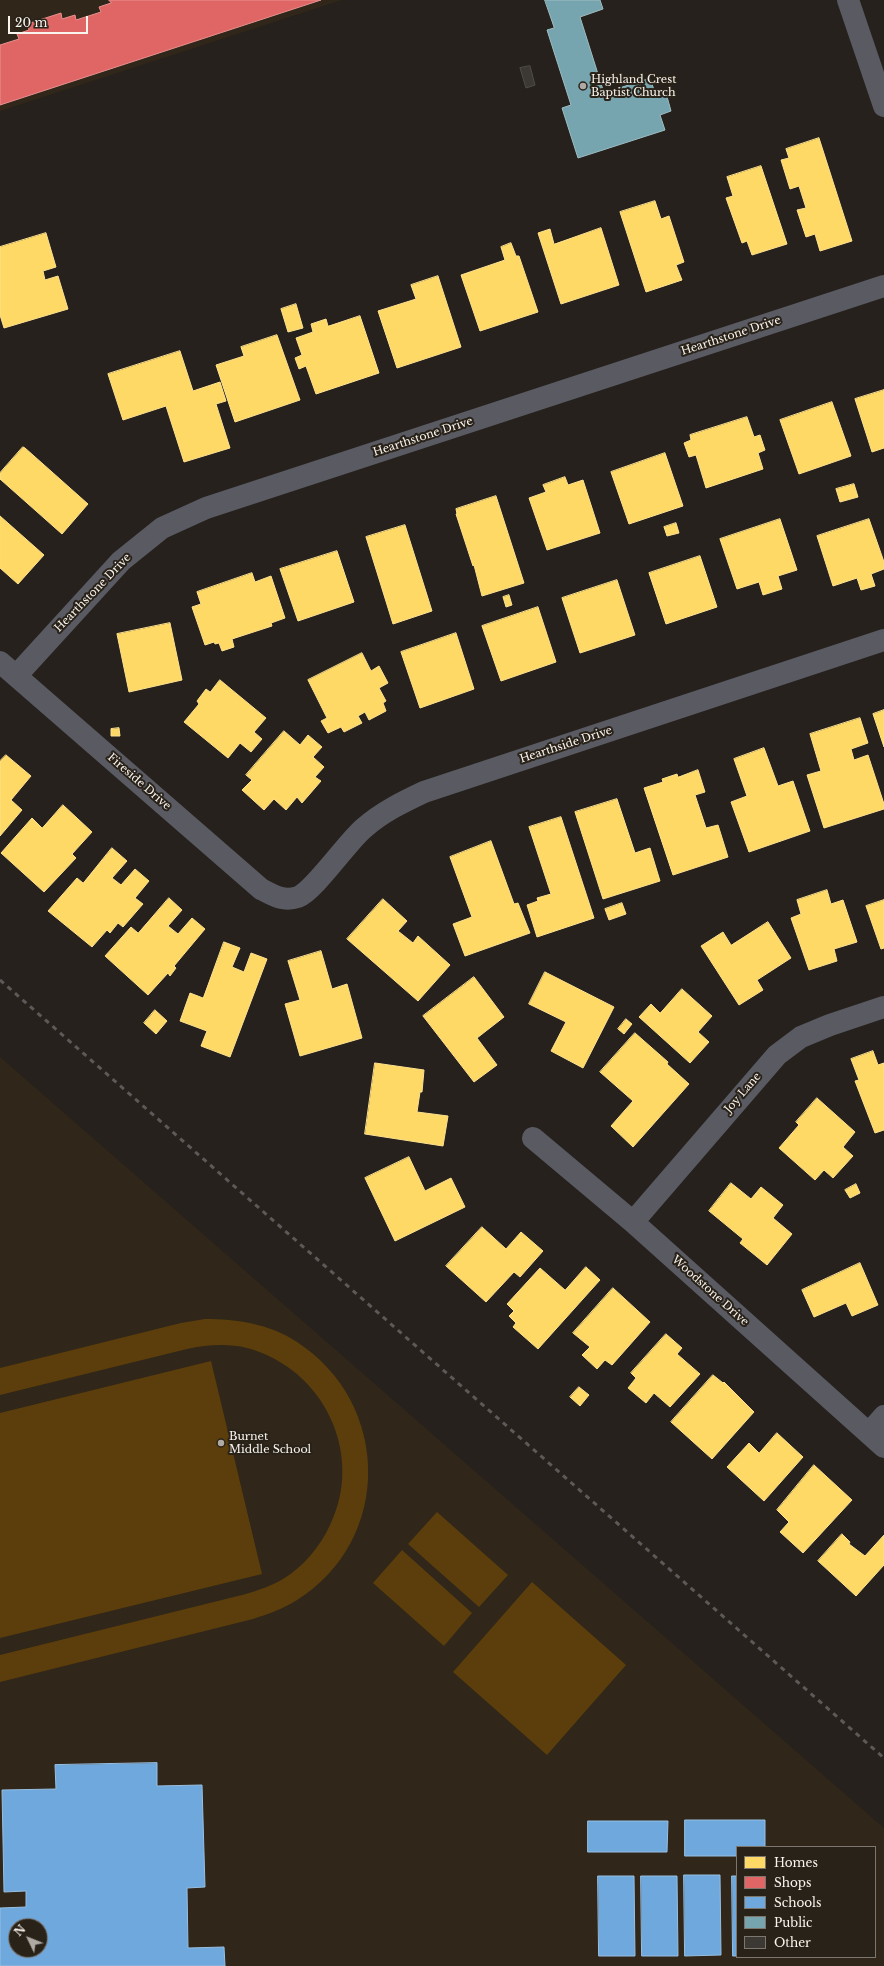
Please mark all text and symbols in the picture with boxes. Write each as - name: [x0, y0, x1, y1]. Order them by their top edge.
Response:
- scale bar: [10, 8, 90, 34]
- text: 20 m: [15, 15, 47, 30]
- place label: Highland Crest Baptist Church: [591, 73, 676, 99]
- marker: Highland Crest Baptist Church: [578, 81, 588, 91]
- street label: Hearthstone Drive: [679, 314, 783, 358]
- street label: Hearthstone Drive: [371, 415, 475, 459]
- street label: Hearthstone Drive: [52, 551, 134, 635]
- street label: Hearthside Drive: [518, 724, 614, 766]
- street label: Fireside Drive: [105, 751, 173, 813]
- street label: Joy Lane: [722, 1070, 764, 1116]
- street label: Woodstone Drive: [669, 1253, 751, 1329]
- place label: Burnet Middle School: [229, 1430, 311, 1456]
- marker: Burnet Middle School: [216, 1438, 226, 1448]
- legend: [736, 1846, 876, 1958]
- text: Homes: [774, 1855, 818, 1870]
- text: Shops: [774, 1875, 811, 1890]
- text: Schools: [774, 1895, 821, 1910]
- text: Public: [774, 1915, 813, 1930]
- north arrow: [8, 1918, 48, 1958]
- text: N: [11, 1922, 29, 1939]
- text: Other: [774, 1935, 811, 1950]

